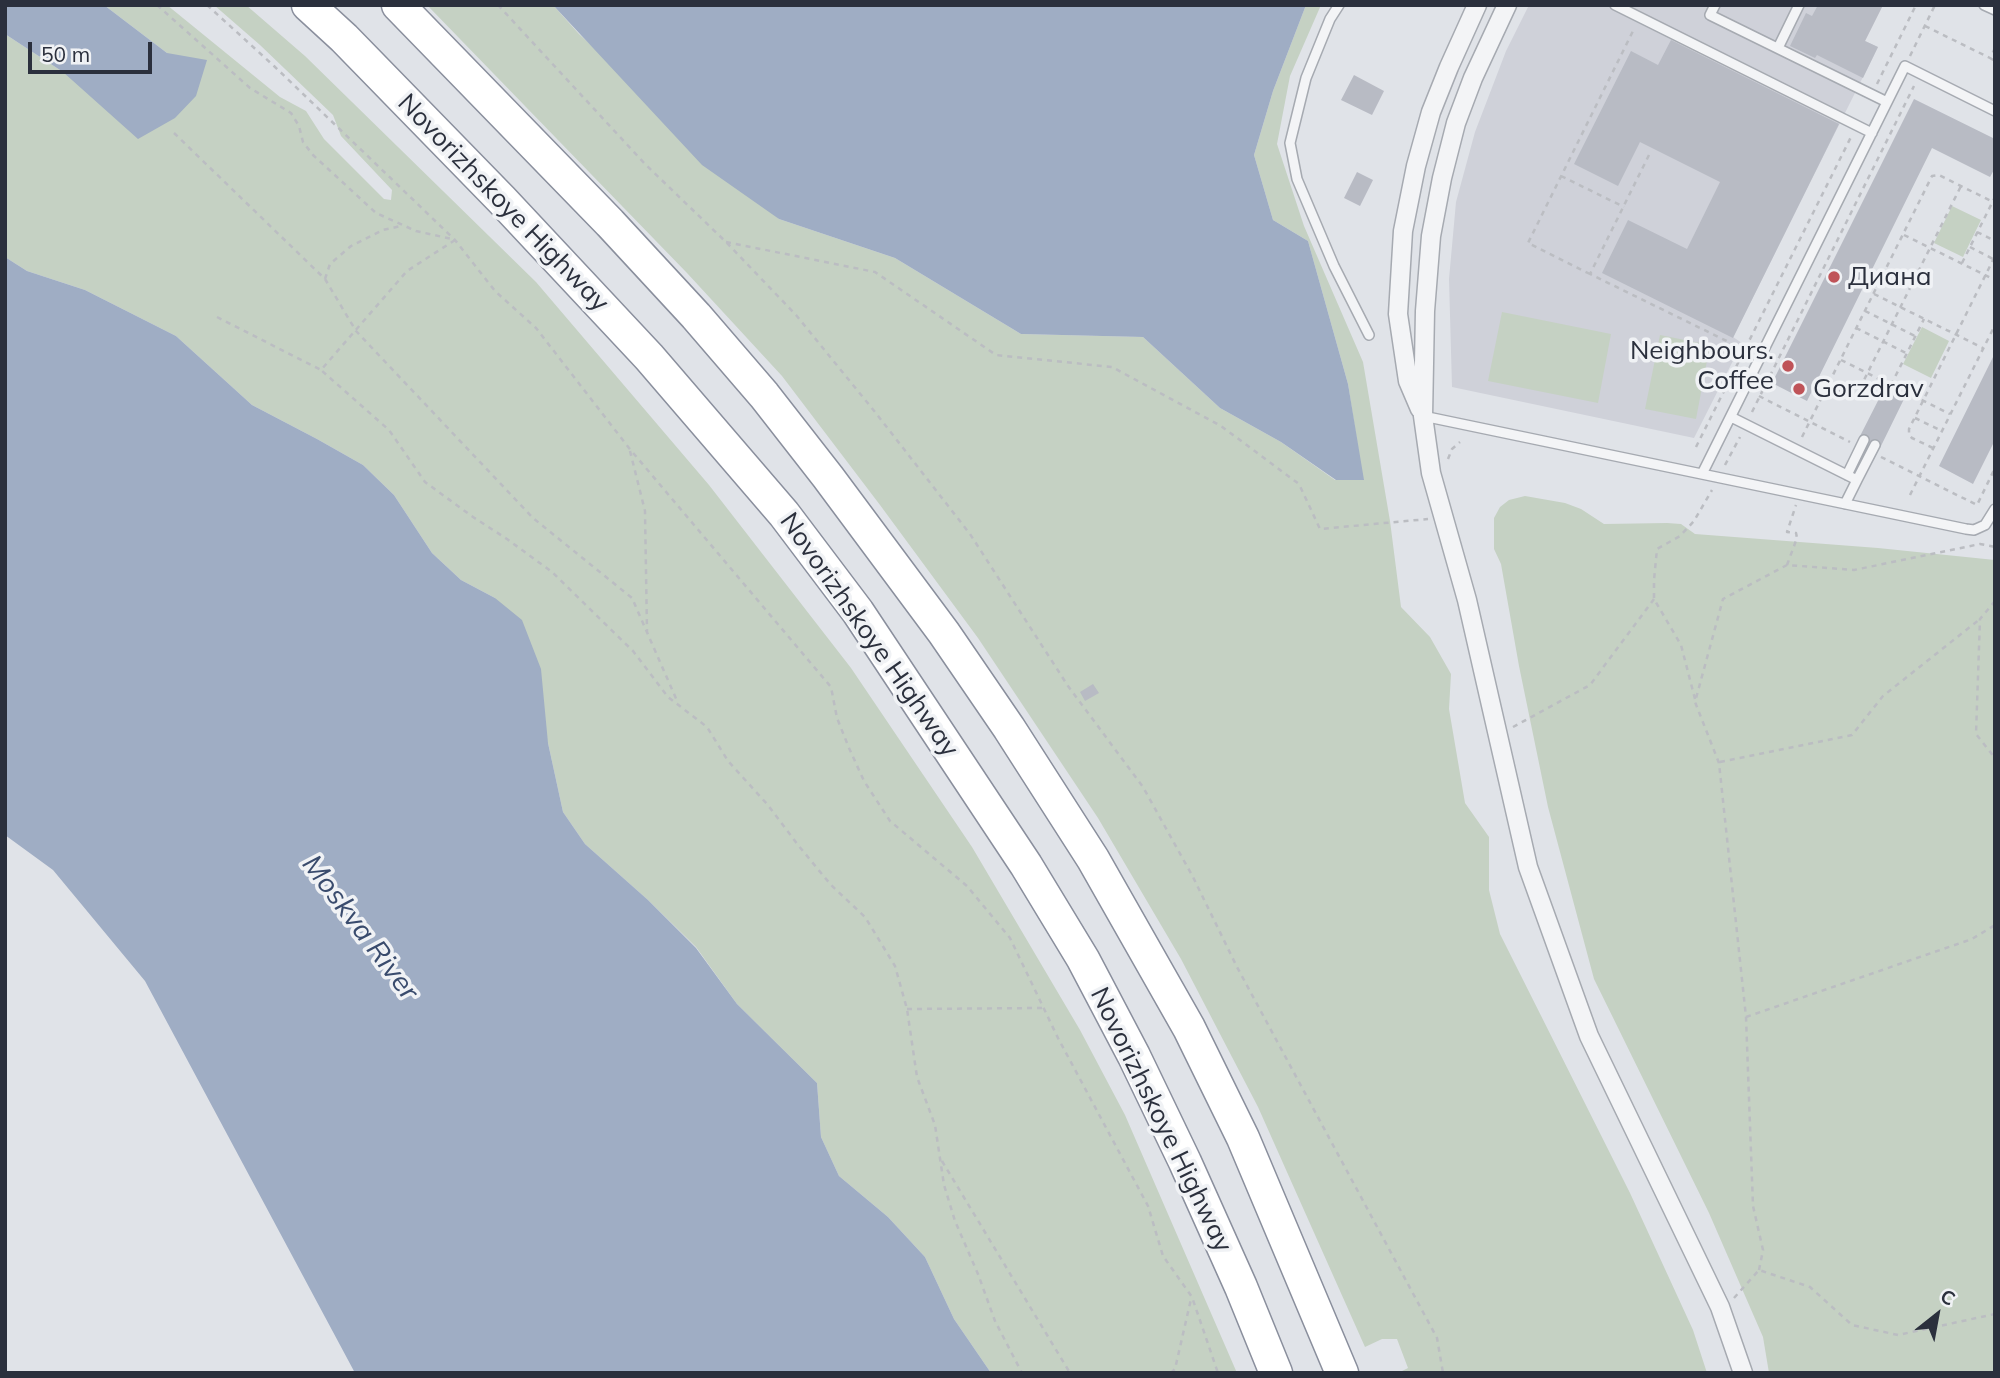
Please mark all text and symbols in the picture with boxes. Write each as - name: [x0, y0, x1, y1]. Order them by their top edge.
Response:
- scale bar: [32, 28, 156, 72]
- text: 50 m: [41, 41, 90, 67]
- street label: Novorizhskoye Highway: [391, 88, 615, 318]
- place label: Диана: [1848, 261, 1932, 293]
- marker: Диана: [1826, 269, 1842, 285]
- place label: Neighbours. Coffee: [1630, 335, 1774, 396]
- marker: Neighbours. Coffee: [1780, 358, 1796, 374]
- place label: Gorzdrav: [1813, 373, 1924, 405]
- marker: Gorzdrav: [1791, 381, 1807, 397]
- street label: Novorizhskoye Highway: [773, 507, 965, 763]
- water label: Moskva River: [295, 849, 425, 1007]
- street label: Novorizhskoye Highway: [1083, 983, 1239, 1257]
- north arrow: [1902, 1280, 1972, 1350]
- text: С: [1936, 1283, 1960, 1311]

